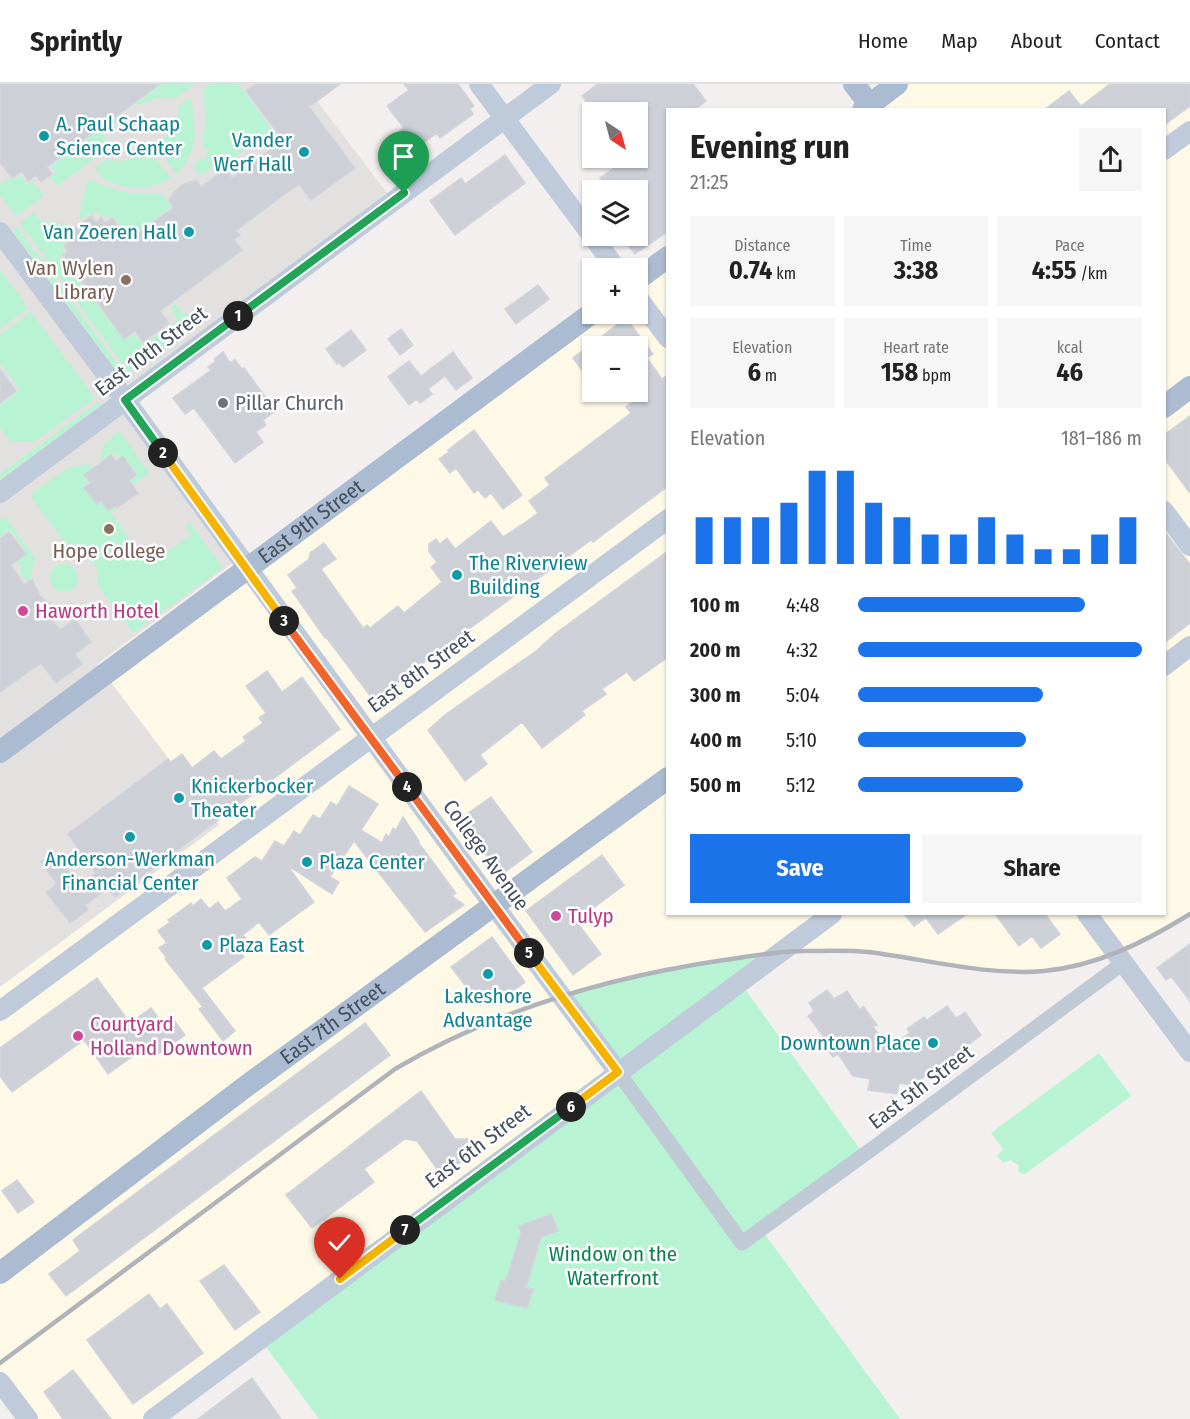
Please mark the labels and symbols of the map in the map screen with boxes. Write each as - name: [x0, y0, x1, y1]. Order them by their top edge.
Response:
- north arrow: [582, 102, 648, 168]
- place label: A. Paul Schaap Science Center: [56, 111, 183, 161]
- place label: Vander Werf Hall: [214, 127, 293, 177]
- marker: A. Paul Schaap Science Center: [37, 129, 51, 143]
- pin: [378, 131, 429, 193]
- marker: Vander Werf Hall: [297, 145, 311, 159]
- place label: Van Zoeren Hall: [43, 219, 177, 245]
- marker: Van Zoeren Hall: [182, 225, 196, 239]
- place label: Van Wylen Library: [26, 255, 115, 305]
- marker: Van Wylen Library: [119, 273, 133, 287]
- street label: East 10th Street: [90, 300, 212, 402]
- pin: 1: [223, 301, 253, 331]
- place label: Pillar Church: [235, 390, 344, 416]
- marker: Pillar Church: [216, 396, 230, 410]
- pin: 2: [148, 438, 178, 468]
- street label: East 9th Street: [253, 474, 369, 569]
- marker: Hope College: [102, 522, 116, 536]
- place label: Hope College: [53, 538, 165, 564]
- place label: The Riverview Building: [469, 550, 588, 600]
- marker: The Riverview Building: [450, 568, 464, 582]
- place label: Haworth Hotel: [35, 598, 160, 624]
- marker: Haworth Hotel: [16, 604, 30, 618]
- pin: 3: [269, 606, 299, 636]
- street label: East 8th Street: [363, 624, 480, 718]
- pin: 4: [392, 772, 422, 802]
- place label: Knickerbocker Theater: [191, 773, 314, 823]
- marker: Knickerbocker Theater: [172, 791, 186, 805]
- street label: College Avenue: [437, 795, 535, 915]
- marker: Anderson-Werkman Financial Center: [123, 830, 137, 844]
- place label: Anderson-Werkman Financial Center: [45, 846, 215, 896]
- place label: Plaza Center: [319, 849, 425, 875]
- marker: Plaza Center: [300, 855, 314, 869]
- place label: Tulyp: [568, 903, 614, 929]
- marker: Tulyp: [549, 909, 563, 923]
- place label: Plaza East: [219, 932, 304, 958]
- marker: Plaza East: [200, 938, 214, 952]
- pin: 5: [514, 938, 544, 968]
- marker: Lakeshore Advantage: [481, 967, 495, 981]
- street label: East 7th Street: [275, 976, 390, 1070]
- place label: Lakeshore Advantage: [443, 983, 533, 1033]
- place label: Courtyard Holland Downtown: [90, 1011, 253, 1061]
- marker: Courtyard Holland Downtown: [71, 1029, 85, 1043]
- place label: Downtown Place: [780, 1030, 921, 1056]
- marker: Downtown Place: [926, 1036, 940, 1050]
- street label: East 5th Street: [863, 1039, 979, 1135]
- pin: 6: [556, 1092, 586, 1122]
- street label: East 6th Street: [420, 1098, 536, 1194]
- pin: 7: [390, 1215, 420, 1245]
- pin: [314, 1217, 365, 1279]
- park label: Window on the Waterfront: [549, 1241, 677, 1291]

